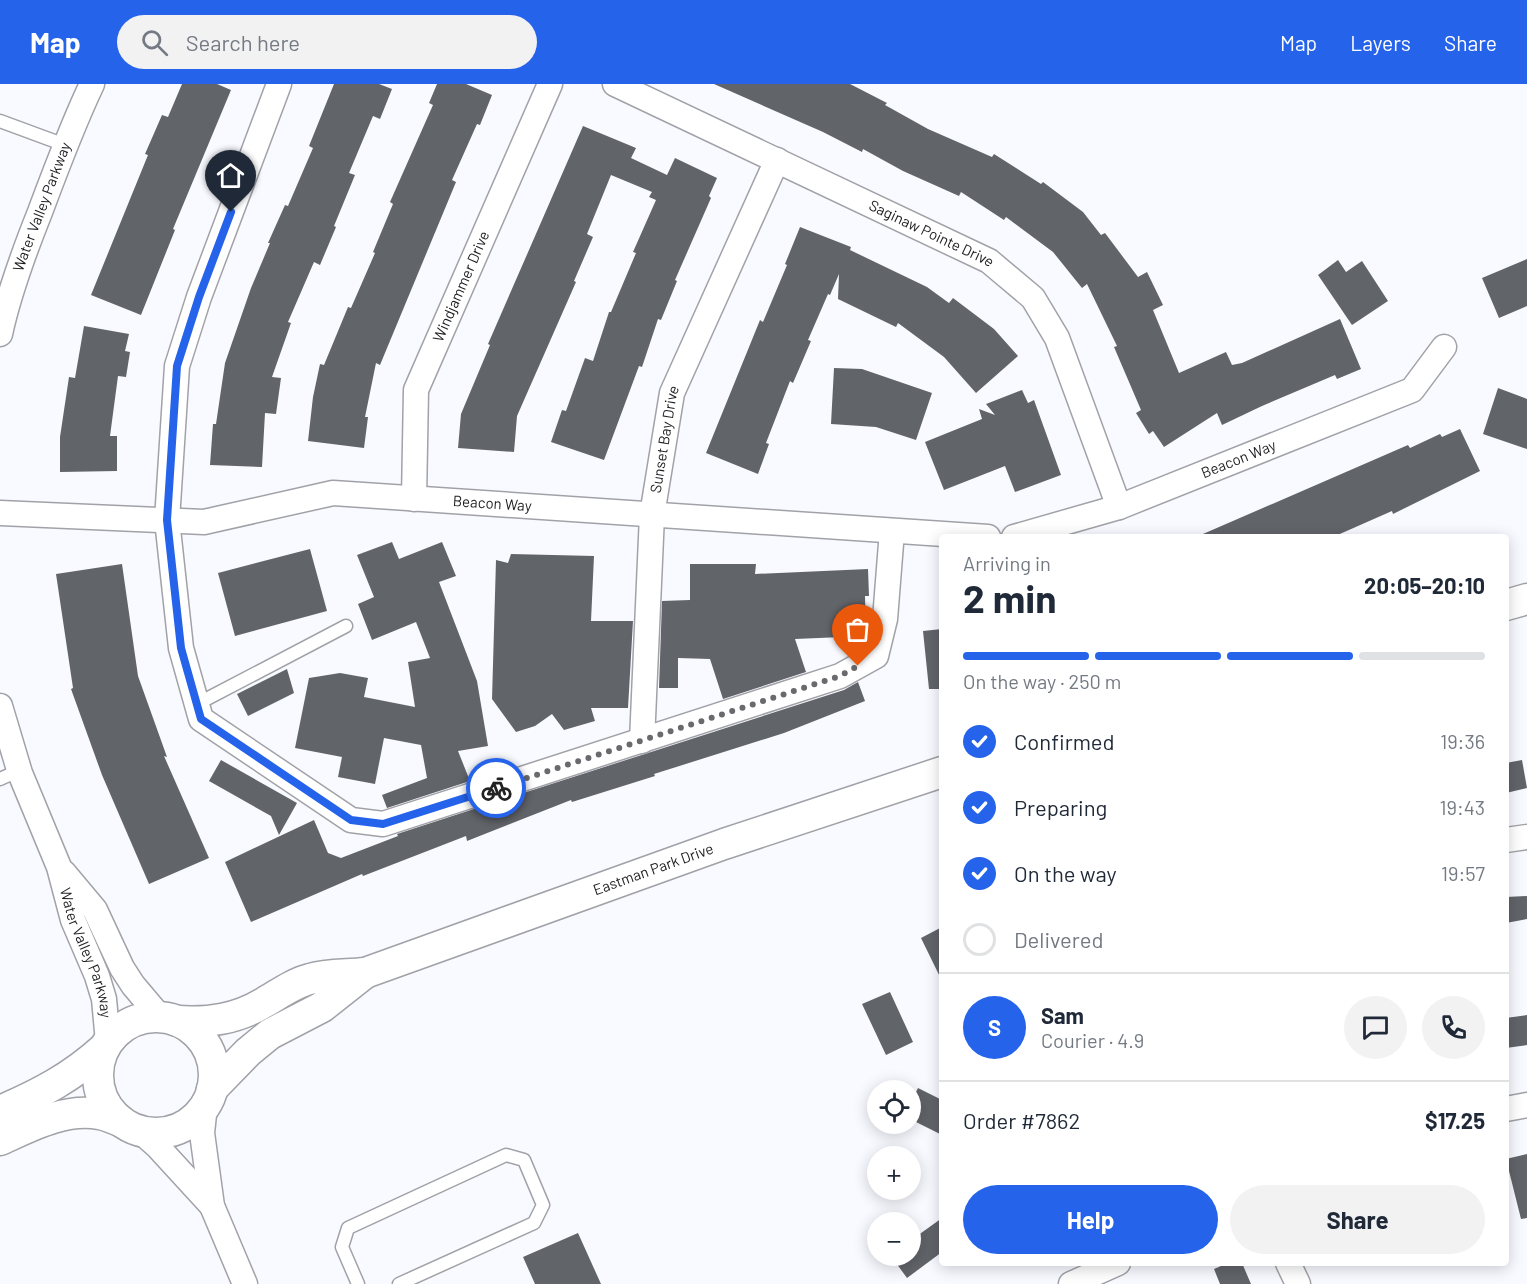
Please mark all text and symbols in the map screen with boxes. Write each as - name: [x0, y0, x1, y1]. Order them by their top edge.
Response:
- search box: [117, 15, 537, 69]
- text: Map: [30, 25, 81, 59]
- icon: search: [138, 26, 171, 59]
- text: Search here: [186, 29, 300, 55]
- text: Map: [1280, 30, 1317, 55]
- text: Layers: [1350, 30, 1411, 55]
- text: Share: [1444, 30, 1497, 55]
- street label: Water Valley Parkway: [8, 139, 74, 274]
- pin: [205, 150, 256, 212]
- icon: home: [214, 159, 247, 192]
- street label: Saginaw Pointe Drive: [866, 196, 999, 270]
- street label: Windjammer Drive: [428, 228, 493, 344]
- street label: Sunset Bay Drive: [646, 382, 682, 494]
- street label: Beacon Way: [1198, 435, 1278, 481]
- street label: Beacon Way: [452, 491, 532, 514]
- text: Arriving in: [963, 551, 1051, 575]
- text: 20:05–20:10: [1364, 572, 1485, 598]
- text: 2 min: [963, 574, 1056, 621]
- pin: [832, 604, 883, 666]
- icon: bag: [841, 613, 874, 646]
- text: On the way · 250 m: [963, 669, 1121, 693]
- icon: check: [963, 725, 996, 758]
- text: Confirmed: [1014, 728, 1114, 754]
- text: 19:36: [1440, 729, 1485, 753]
- courier: [466, 758, 526, 818]
- icon: bike: [480, 772, 513, 805]
- icon: check: [963, 791, 996, 824]
- text: Preparing: [1014, 794, 1107, 820]
- text: 19:43: [1439, 795, 1485, 819]
- street label: Eastman Park Drive: [590, 839, 716, 898]
- icon: check: [963, 857, 996, 890]
- text: On the way: [1014, 860, 1117, 886]
- text: 19:57: [1441, 861, 1485, 885]
- street label: Water Valley Parkway: [57, 886, 116, 1019]
- text: Delivered: [1014, 926, 1103, 952]
- button: chat: [1344, 996, 1407, 1059]
- button: phone: [1422, 996, 1485, 1059]
- text: Sam: [1041, 1002, 1084, 1028]
- text: S: [988, 1014, 1001, 1040]
- text: Courier · 4.9: [1041, 1028, 1144, 1052]
- map controls: [867, 1080, 921, 1266]
- button: locate: [867, 1080, 921, 1134]
- text: Order #7862: [963, 1107, 1080, 1133]
- text: $17.25: [1425, 1107, 1485, 1133]
- button: +: [867, 1146, 921, 1200]
- button: Help: [963, 1185, 1218, 1254]
- button: Share: [1230, 1185, 1485, 1254]
- button: −: [867, 1212, 921, 1266]

